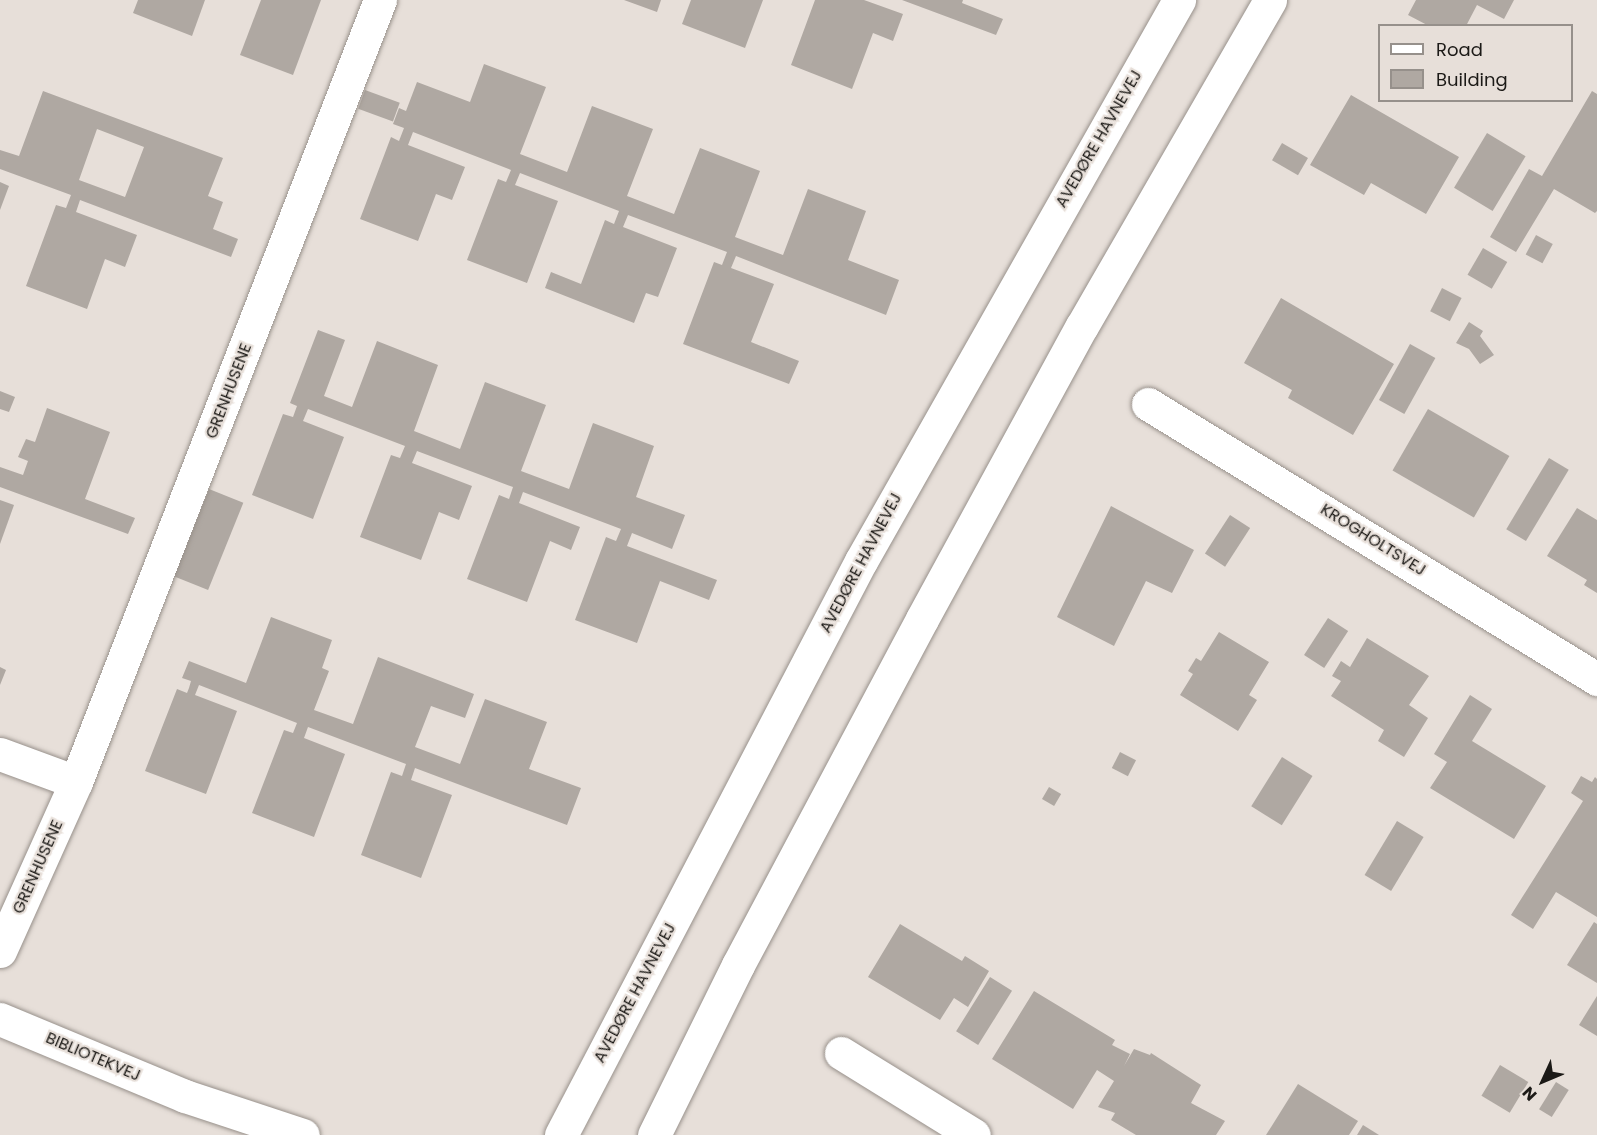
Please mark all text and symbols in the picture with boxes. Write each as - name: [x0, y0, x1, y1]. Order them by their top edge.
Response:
- legend: [1378, 24, 1573, 102]
- text: Road: [1436, 37, 1483, 62]
- street label: AVEDØRE HAVNEVEJ: [1052, 67, 1146, 211]
- text: Building: [1436, 67, 1508, 92]
- street label: GRENHUSENE: [202, 341, 256, 441]
- street label: AVEDØRE HAVNEVEJ: [816, 490, 906, 636]
- street label: KROGHOLTSVEJ: [1317, 500, 1429, 580]
- street label: GRENHUSENE: [9, 817, 67, 917]
- street label: AVEDØRE HAVNEVEJ: [590, 920, 680, 1066]
- street label: BIBLIOTEKVEJ: [43, 1028, 143, 1086]
- north arrow: [1513, 1051, 1573, 1111]
- text: N: [1517, 1082, 1542, 1106]

